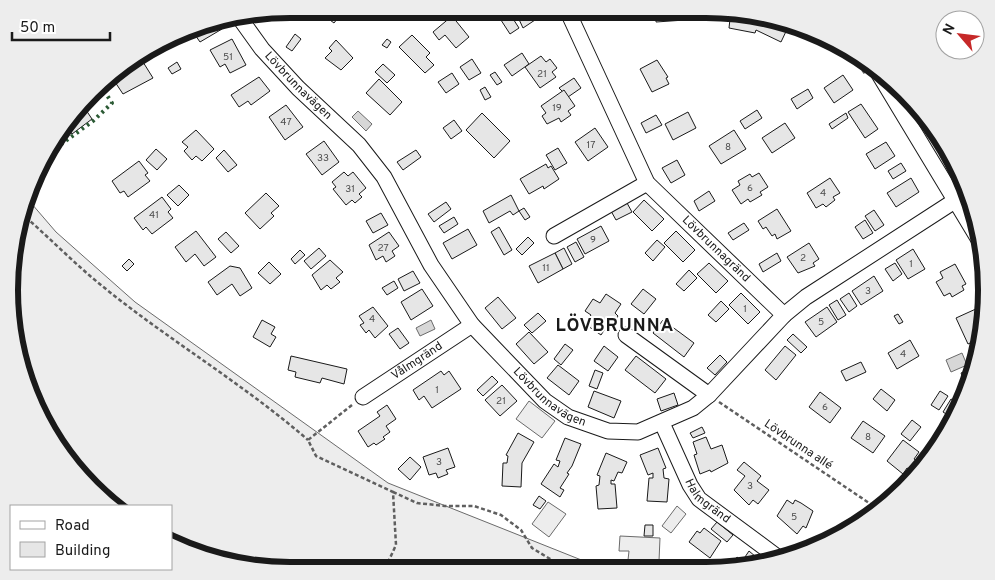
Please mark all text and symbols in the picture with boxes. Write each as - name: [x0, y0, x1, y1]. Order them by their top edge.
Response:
- scale bar: [12, 10, 110, 42]
- north arrow: [935, 10, 985, 60]
- text: 50 m: [20, 19, 55, 38]
- text: N: [940, 21, 960, 38]
- street label: Lövbrunnavägen: [261, 48, 335, 124]
- house number: 51: [223, 51, 233, 64]
- house number: 21: [537, 68, 547, 81]
- house number: 19: [552, 102, 562, 115]
- house number: 47: [280, 116, 292, 129]
- house number: 17: [587, 139, 595, 152]
- house number: 8: [725, 141, 731, 154]
- house number: 33: [317, 152, 329, 165]
- house number: 6: [747, 182, 753, 195]
- house number: 31: [345, 183, 355, 196]
- house number: 4: [820, 187, 826, 200]
- house number: 41: [149, 209, 159, 222]
- street label: Lövbrunnagränd: [678, 213, 754, 286]
- house number: 9: [590, 234, 596, 247]
- house number: 27: [377, 242, 389, 255]
- house number: 2: [800, 252, 806, 265]
- house number: 1: [909, 258, 913, 271]
- house number: 11: [542, 262, 550, 275]
- house number: 3: [865, 285, 871, 298]
- house number: 1: [743, 303, 747, 316]
- house number: 4: [369, 313, 375, 326]
- district label: LÖVBRUNNA: [556, 313, 674, 338]
- house number: 5: [818, 316, 824, 329]
- street label: Vålmgränd: [389, 338, 446, 384]
- house number: 4: [900, 348, 906, 361]
- street label: Lövbrunnavägen: [509, 364, 588, 431]
- house number: 1: [435, 384, 439, 397]
- house number: 21: [496, 395, 506, 408]
- house number: 6: [822, 401, 828, 414]
- street label: Lövbrunna allé: [761, 416, 835, 474]
- house number: 8: [865, 431, 871, 444]
- house number: 3: [436, 456, 442, 469]
- street label: Halmgränd: [680, 477, 733, 527]
- house number: 3: [747, 480, 753, 493]
- legend: [10, 505, 172, 570]
- house number: 5: [791, 511, 797, 524]
- text: Road: [55, 517, 90, 536]
- text: Building: [55, 542, 110, 561]

